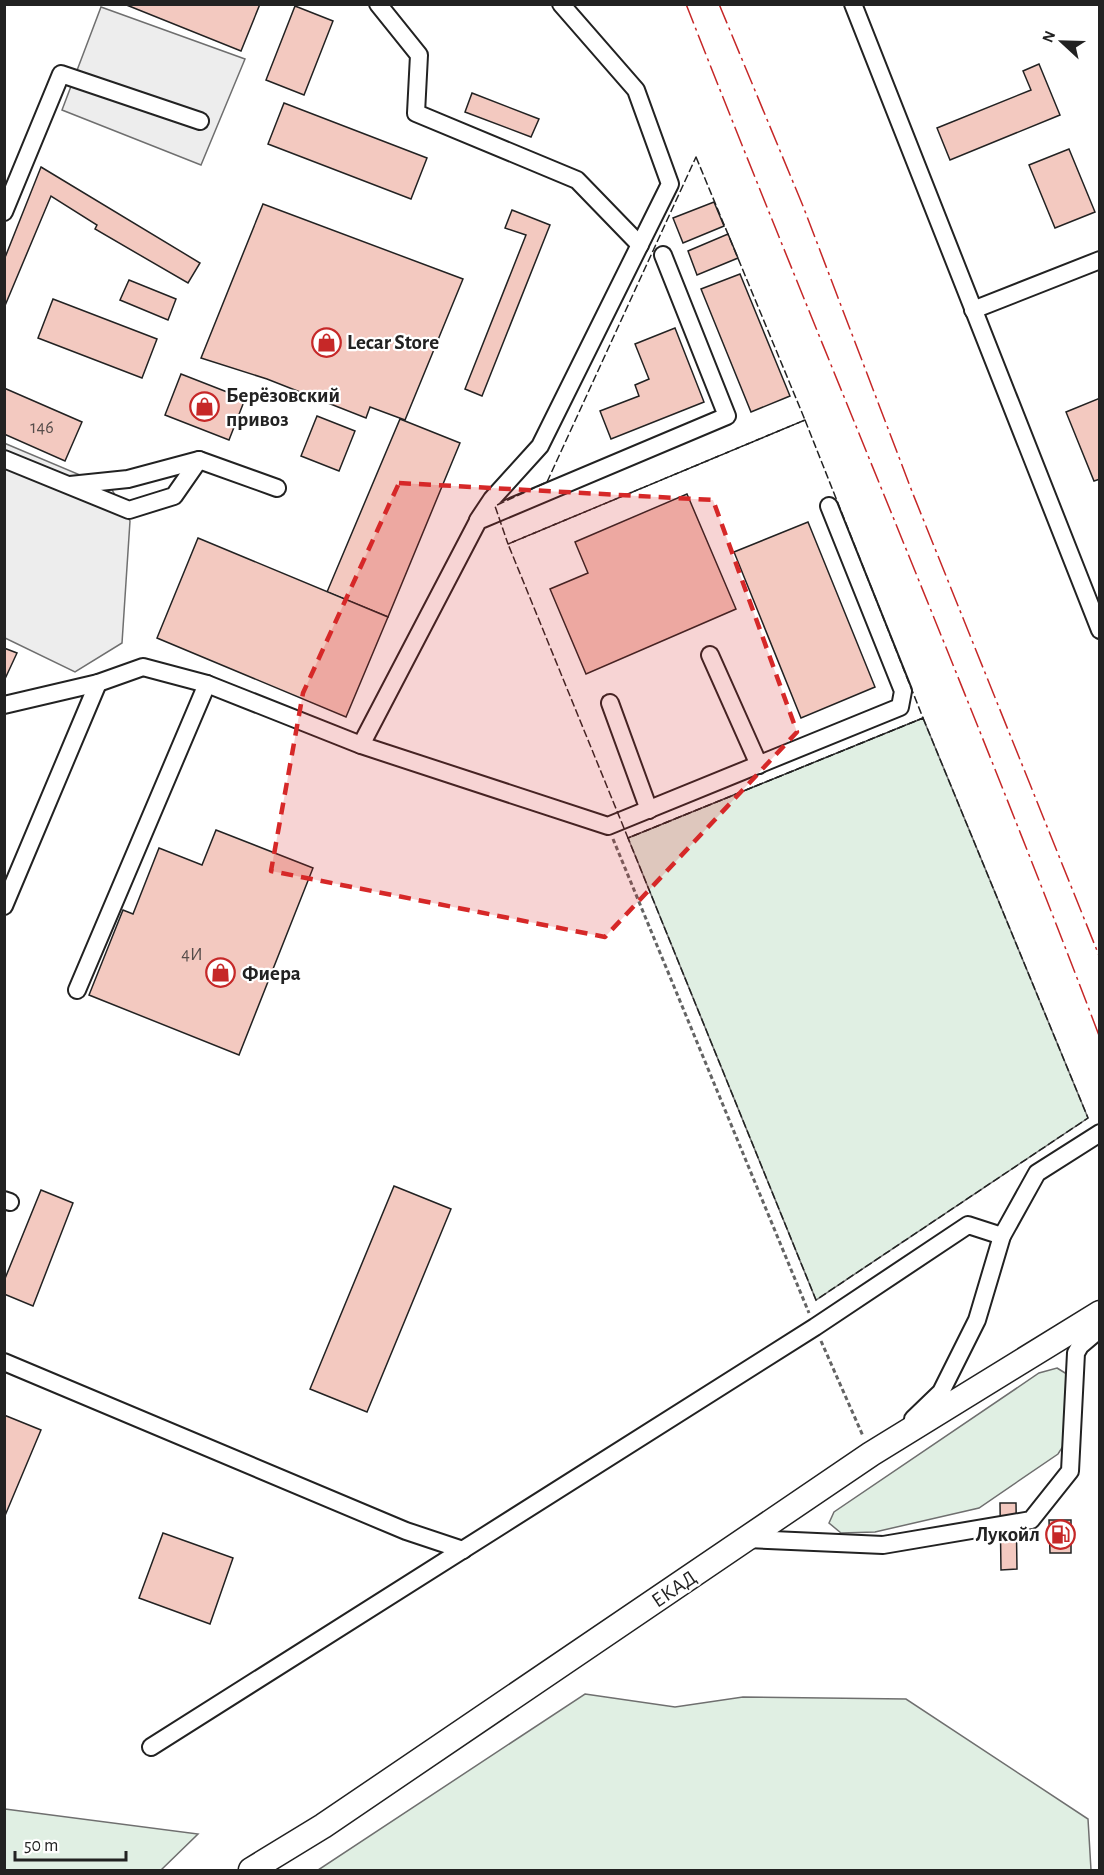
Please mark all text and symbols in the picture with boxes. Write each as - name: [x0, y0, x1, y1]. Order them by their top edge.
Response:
- north arrow: [1032, 12, 1092, 72]
- text: N: [1040, 29, 1059, 45]
- shop icon: Lecar Store: [310, 326, 342, 358]
- place label: Lecar Store: [347, 332, 439, 353]
- place label: Берёзовский привоз: [226, 385, 340, 430]
- shop icon: Берёзовский привоз: [189, 391, 221, 423]
- house number: 146: [30, 419, 54, 437]
- house number: 4И: [181, 946, 203, 964]
- shop icon: Фиера: [205, 957, 237, 989]
- place label: Фиера: [242, 963, 301, 984]
- fuel station icon: Лукойл: [1045, 1518, 1077, 1550]
- place label: Лукойл: [976, 1524, 1040, 1545]
- street label: ЕКАД: [648, 1567, 700, 1611]
- scale bar: [15, 1824, 126, 1862]
- text: 50 m: [24, 1837, 58, 1855]

